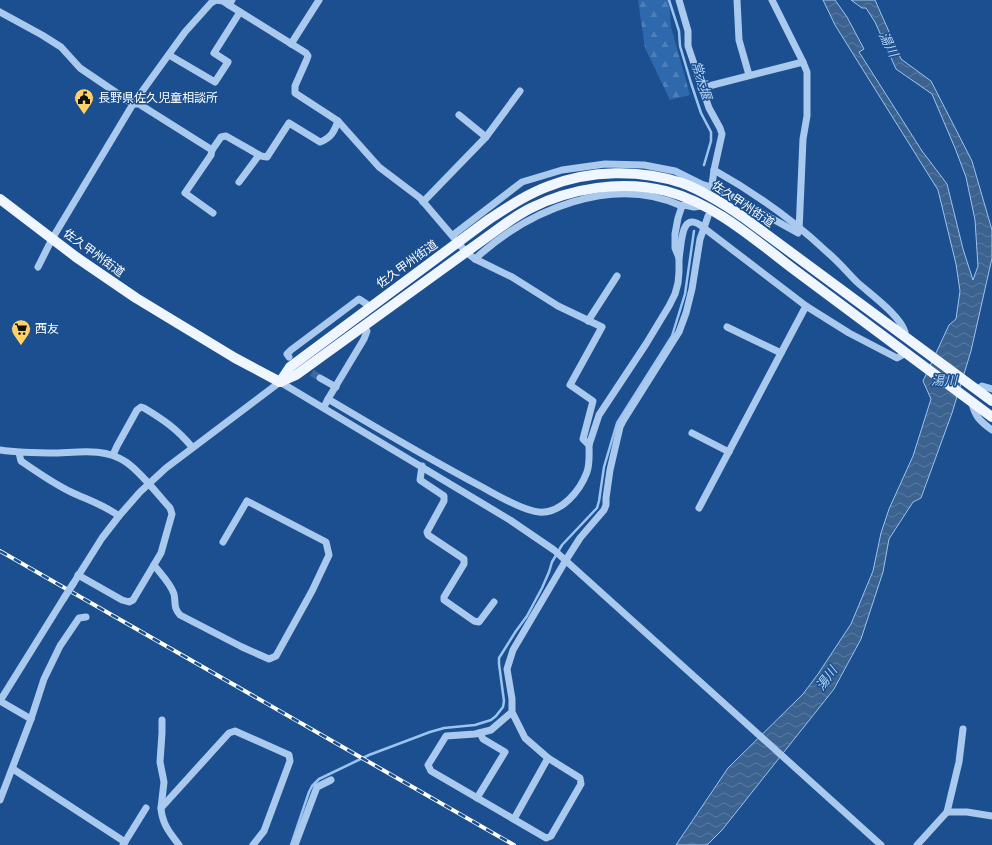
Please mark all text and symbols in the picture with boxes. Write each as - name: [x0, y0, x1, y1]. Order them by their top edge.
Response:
- water label: 湯川: [876, 29, 902, 61]
- water label: 常木堰: [689, 59, 715, 103]
- public building icon: 長野県佐久児童相談所: [73, 87, 95, 115]
- place label: 長野県佐久児童相談所: [98, 91, 218, 105]
- street label: 佐久甲州街道: [709, 178, 777, 230]
- street label: 佐久甲州街道: [61, 226, 127, 280]
- street label: 佐久甲州街道: [374, 237, 440, 291]
- supermarket icon: 西友: [10, 318, 32, 346]
- place label: 西友: [35, 322, 59, 336]
- water label: 湯川: [931, 373, 959, 388]
- water label: 湯川: [813, 662, 841, 693]

